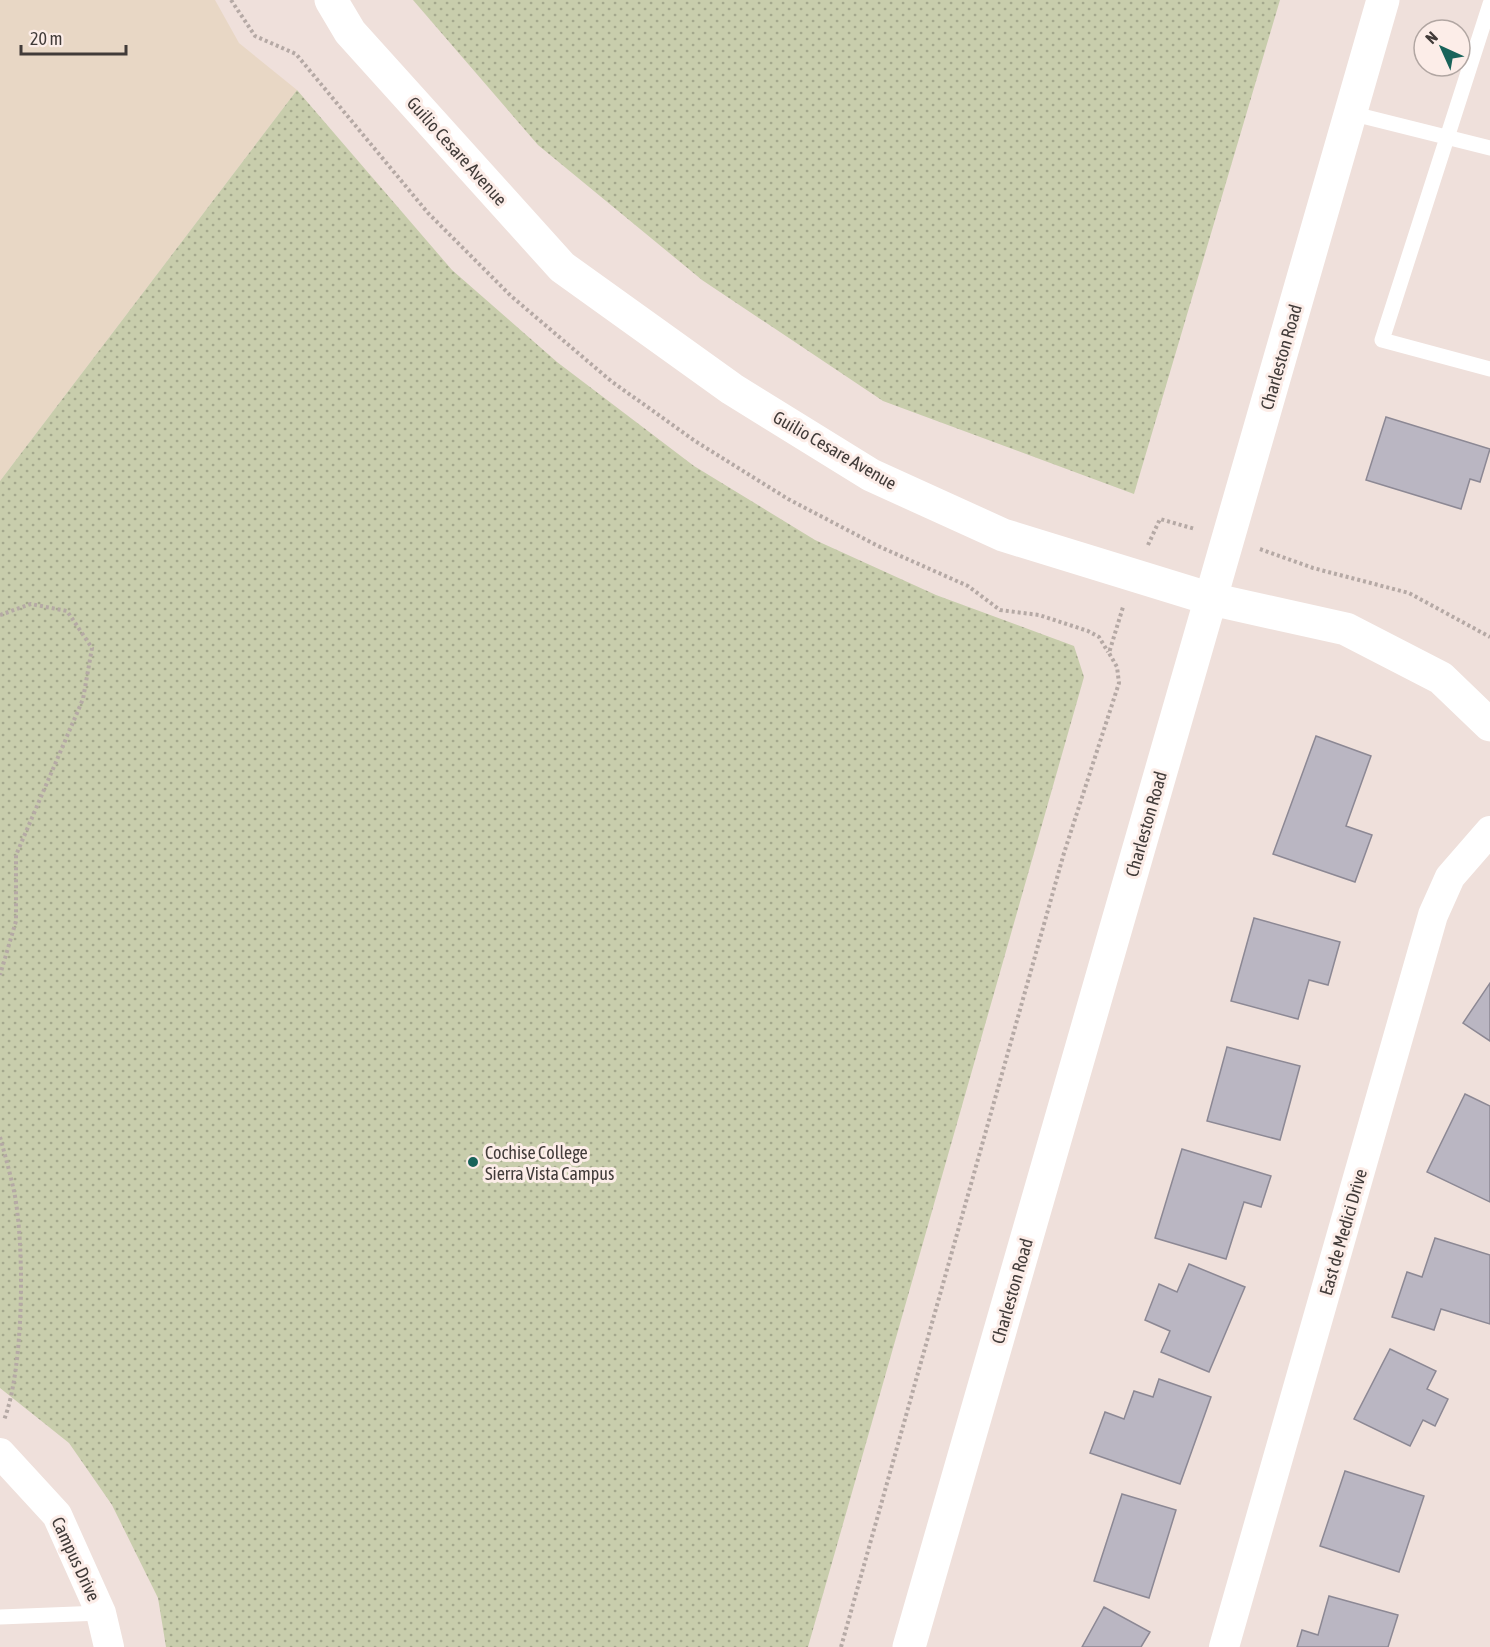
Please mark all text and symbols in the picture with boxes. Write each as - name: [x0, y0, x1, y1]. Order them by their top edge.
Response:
- scale bar: [21, 18, 126, 56]
- north arrow: [1412, 18, 1472, 78]
- text: 20 m: [30, 28, 62, 49]
- text: N: [1422, 28, 1441, 47]
- street label: Guilio Cesare Avenue: [403, 92, 511, 210]
- street label: Charleston Road: [1256, 302, 1306, 412]
- street label: Guilio Cesare Avenue: [770, 406, 900, 494]
- street label: Charleston Road: [1121, 769, 1171, 879]
- place label: Cochise College Sierra Vista Campus: [485, 1142, 614, 1184]
- marker: Cochise College Sierra Vista Campus: [466, 1155, 480, 1169]
- street label: East de Medici Drive: [1315, 1167, 1371, 1297]
- street label: Charleston Road: [987, 1236, 1037, 1346]
- street label: Campus Drive: [47, 1514, 105, 1604]

